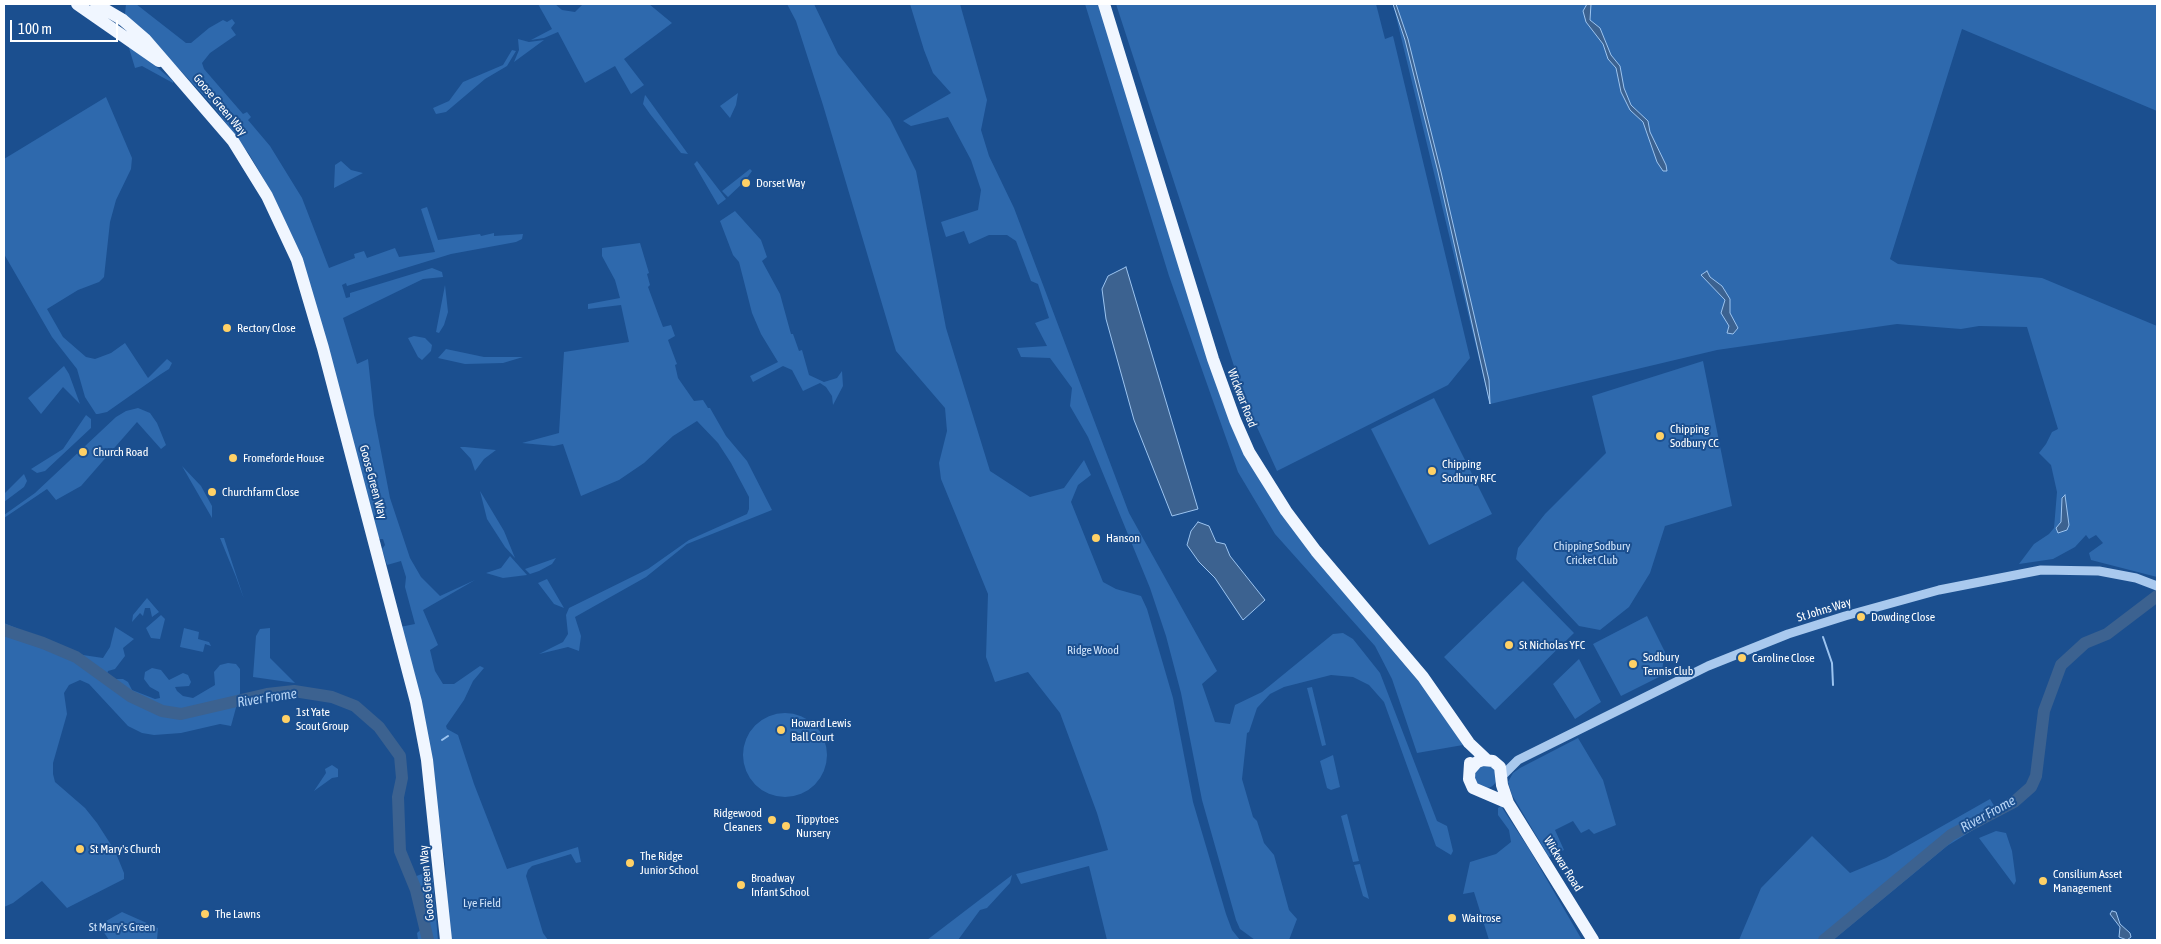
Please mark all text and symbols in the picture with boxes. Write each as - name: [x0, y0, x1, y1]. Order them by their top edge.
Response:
- scale bar: [12, 10, 120, 42]
- text: 100 m: [18, 20, 52, 37]
- street label: Goose Green Way: [190, 71, 250, 139]
- place label: Dorset Way: [756, 176, 806, 190]
- marker: Dorset Way: [740, 177, 752, 189]
- place label: Rectory Close: [237, 321, 296, 335]
- marker: Rectory Close: [221, 322, 233, 334]
- street label: Wickwar Road: [1224, 367, 1260, 429]
- place label: Chipping Sodbury CC: [1670, 422, 1719, 450]
- marker: Chipping Sodbury CC: [1654, 430, 1666, 442]
- street label: Goose Green Way: [356, 443, 390, 521]
- place label: Church Road: [93, 445, 148, 459]
- marker: Church Road: [77, 446, 89, 458]
- place label: Fromeforde House: [243, 451, 324, 465]
- marker: Fromeforde House: [227, 452, 239, 464]
- place label: Chipping Sodbury RFC: [1442, 457, 1496, 485]
- marker: Chipping Sodbury RFC: [1426, 465, 1438, 477]
- place label: Churchfarm Close: [222, 485, 299, 499]
- marker: Churchfarm Close: [206, 486, 218, 498]
- place label: Hanson: [1106, 531, 1140, 545]
- marker: Hanson: [1090, 532, 1102, 544]
- park label: Chipping Sodbury Cricket Club: [1553, 539, 1631, 567]
- street label: St Johns Way: [1795, 595, 1853, 625]
- place label: Dowding Close: [1871, 610, 1935, 624]
- marker: Dowding Close: [1855, 611, 1867, 623]
- place label: St Nicholas YFC: [1519, 638, 1585, 652]
- marker: St Nicholas YFC: [1503, 639, 1515, 651]
- park label: Ridge Wood: [1067, 643, 1119, 657]
- place label: Sodbury Tennis Club: [1643, 650, 1693, 678]
- place label: Caroline Close: [1752, 651, 1815, 665]
- marker: Caroline Close: [1736, 652, 1748, 664]
- marker: Sodbury Tennis Club: [1627, 658, 1639, 670]
- water label: River Frome: [236, 685, 298, 711]
- place label: 1st Yate Scout Group: [296, 705, 349, 733]
- marker: 1st Yate Scout Group: [280, 713, 292, 725]
- place label: Howard Lewis Ball Court: [791, 716, 851, 744]
- marker: Howard Lewis Ball Court: [775, 724, 787, 736]
- water label: River Frome: [1958, 792, 2018, 836]
- place label: Ridgewood Cleaners: [713, 806, 762, 834]
- place label: Tippytoes Nursery: [796, 812, 839, 840]
- marker: Ridgewood Cleaners: [766, 814, 778, 826]
- marker: Tippytoes Nursery: [780, 820, 792, 832]
- street label: Wickwar Road: [1540, 834, 1586, 894]
- place label: St Mary's Church: [90, 842, 161, 856]
- marker: St Mary's Church: [74, 843, 86, 855]
- street label: Goose Green Way: [417, 845, 437, 921]
- place label: The Ridge Junior School: [640, 849, 699, 877]
- marker: The Ridge Junior School: [624, 857, 636, 869]
- place label: Consilium Asset Management: [2053, 867, 2122, 895]
- place label: Broadway Infant School: [751, 871, 809, 899]
- marker: Consilium Asset Management: [2037, 875, 2049, 887]
- marker: Broadway Infant School: [735, 879, 747, 891]
- park label: Lye Field: [463, 896, 501, 910]
- place label: The Lawns: [215, 907, 260, 921]
- marker: The Lawns: [199, 908, 211, 920]
- place label: Waitrose: [1462, 911, 1501, 925]
- marker: Waitrose: [1446, 912, 1458, 924]
- park label: St Mary's Green: [89, 920, 155, 934]

